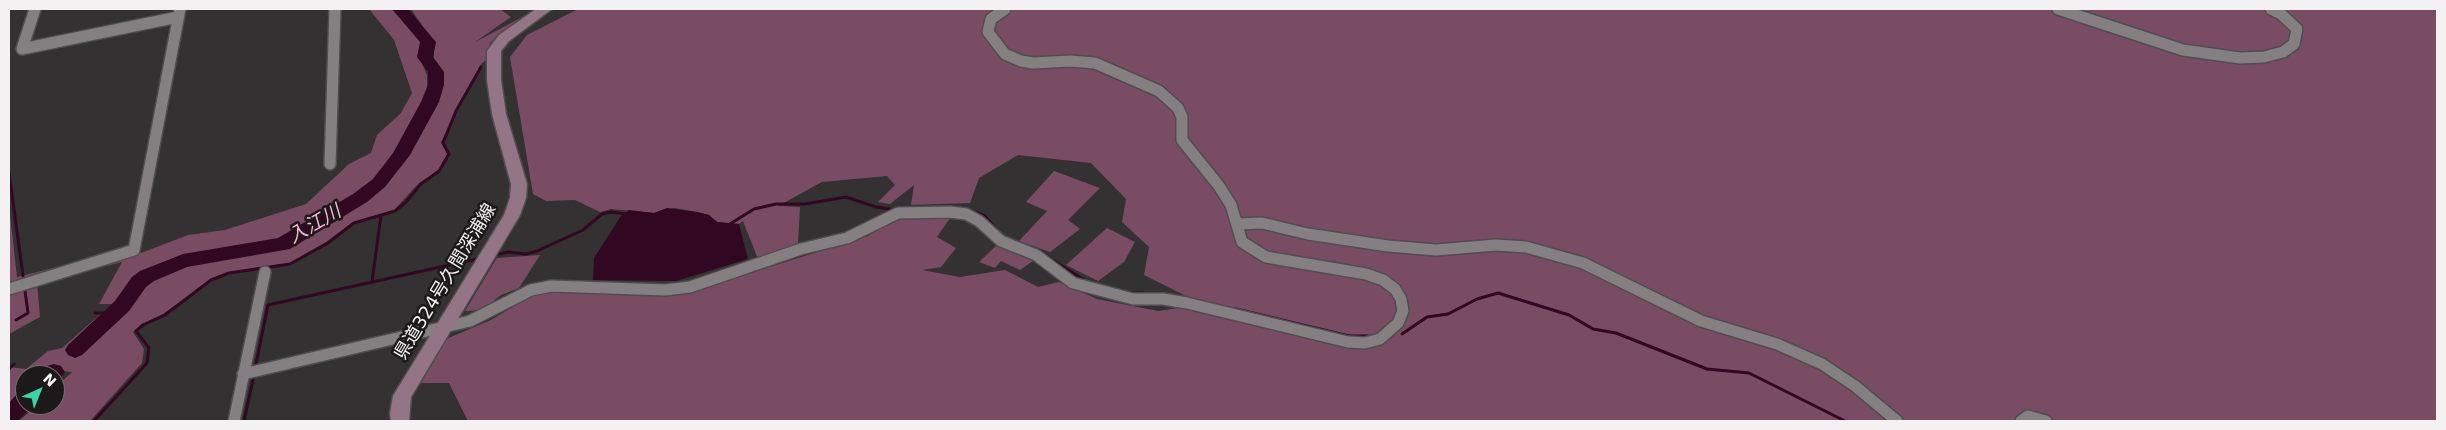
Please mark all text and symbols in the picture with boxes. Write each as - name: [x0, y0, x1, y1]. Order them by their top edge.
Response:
- street label: 県道324号久間深浦線: [391, 200, 501, 364]
- water label: 入江川: [285, 201, 345, 249]
- north arrow: [15, 365, 65, 415]
- text: N: [40, 370, 59, 390]

